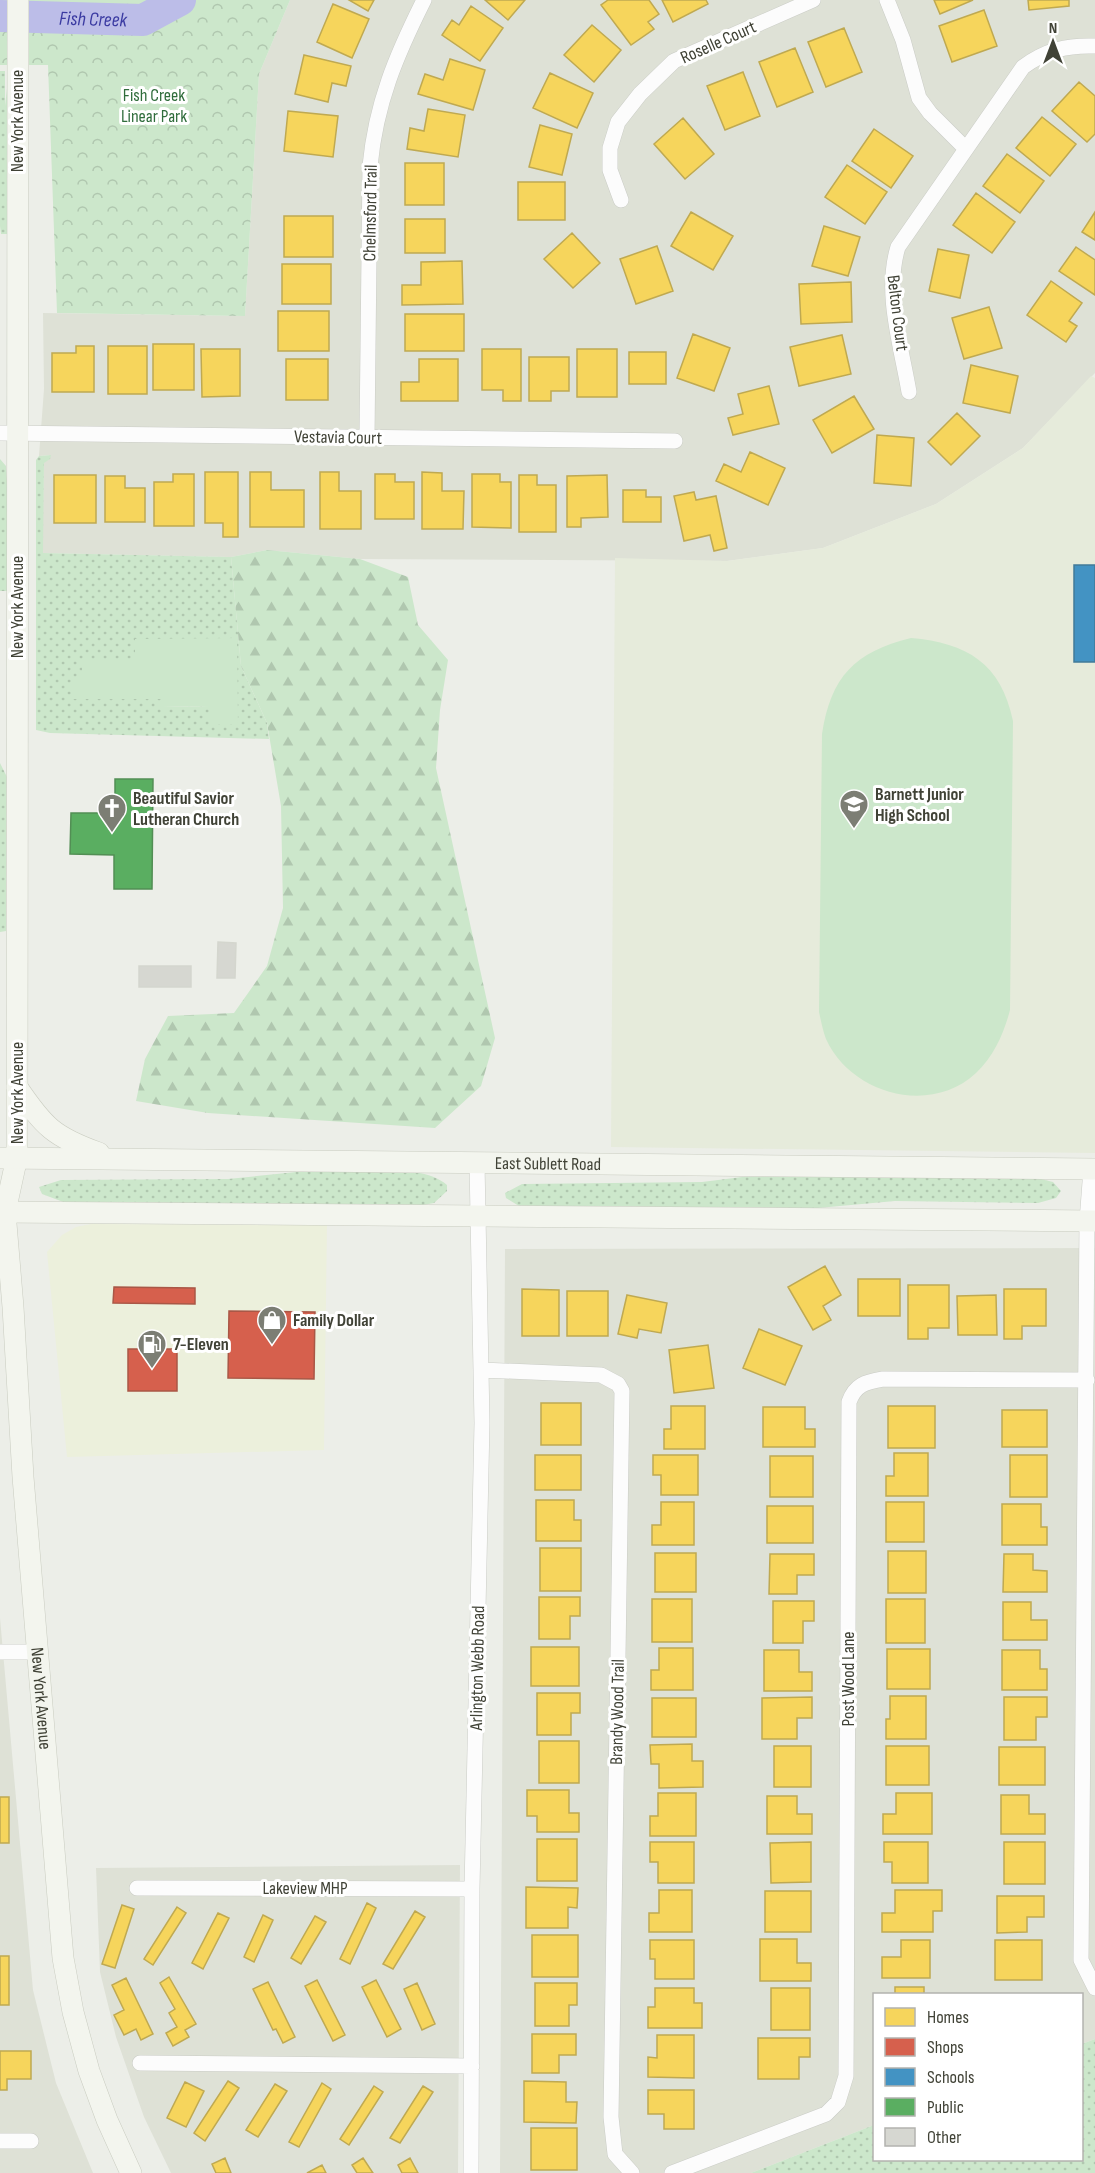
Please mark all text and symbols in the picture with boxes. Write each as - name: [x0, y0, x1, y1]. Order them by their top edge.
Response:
- water label: Fish Creek: [59, 7, 128, 33]
- north arrow: [1023, 12, 1083, 72]
- street label: Roselle Court: [677, 16, 760, 68]
- text: N: [1049, 19, 1057, 38]
- street label: New York Avenue: [7, 70, 28, 172]
- park label: Fish Creek Linear Park: [121, 85, 187, 127]
- street label: Chelmsford Trail: [359, 164, 382, 262]
- street label: Belton Court: [882, 274, 913, 353]
- street label: Vestavia Court: [294, 426, 383, 449]
- street label: New York Avenue: [7, 556, 28, 658]
- place label: Barnett Junior High School: [875, 784, 964, 826]
- place label: Beautiful Savior Lutheran Church: [133, 788, 239, 830]
- school or university icon: Barnett Junior High School: [838, 788, 870, 830]
- church icon: Beautiful Savior Lutheran Church: [96, 792, 128, 834]
- street label: New York Avenue: [7, 1042, 28, 1144]
- street label: East Sublett Road: [495, 1153, 601, 1175]
- shop icon: Family Dollar: [256, 1304, 288, 1346]
- place label: Family Dollar: [293, 1310, 375, 1331]
- fuel station icon: 7-Eleven: [136, 1328, 168, 1370]
- place label: 7-Eleven: [173, 1334, 229, 1355]
- street label: Arlington Webb Road: [466, 1605, 489, 1732]
- street label: Post Wood Lane: [838, 1631, 859, 1727]
- street label: New York Avenue: [26, 1646, 56, 1750]
- street label: Brandy Wood Trail: [606, 1659, 629, 1765]
- street label: Lakeview MHP: [262, 1878, 348, 1899]
- legend: [873, 1993, 1083, 2161]
- text: Homes: [927, 2007, 969, 2028]
- text: Shops: [927, 2037, 964, 2058]
- text: Schools: [927, 2067, 974, 2088]
- text: Public: [927, 2097, 964, 2118]
- text: Other: [927, 2127, 961, 2148]

